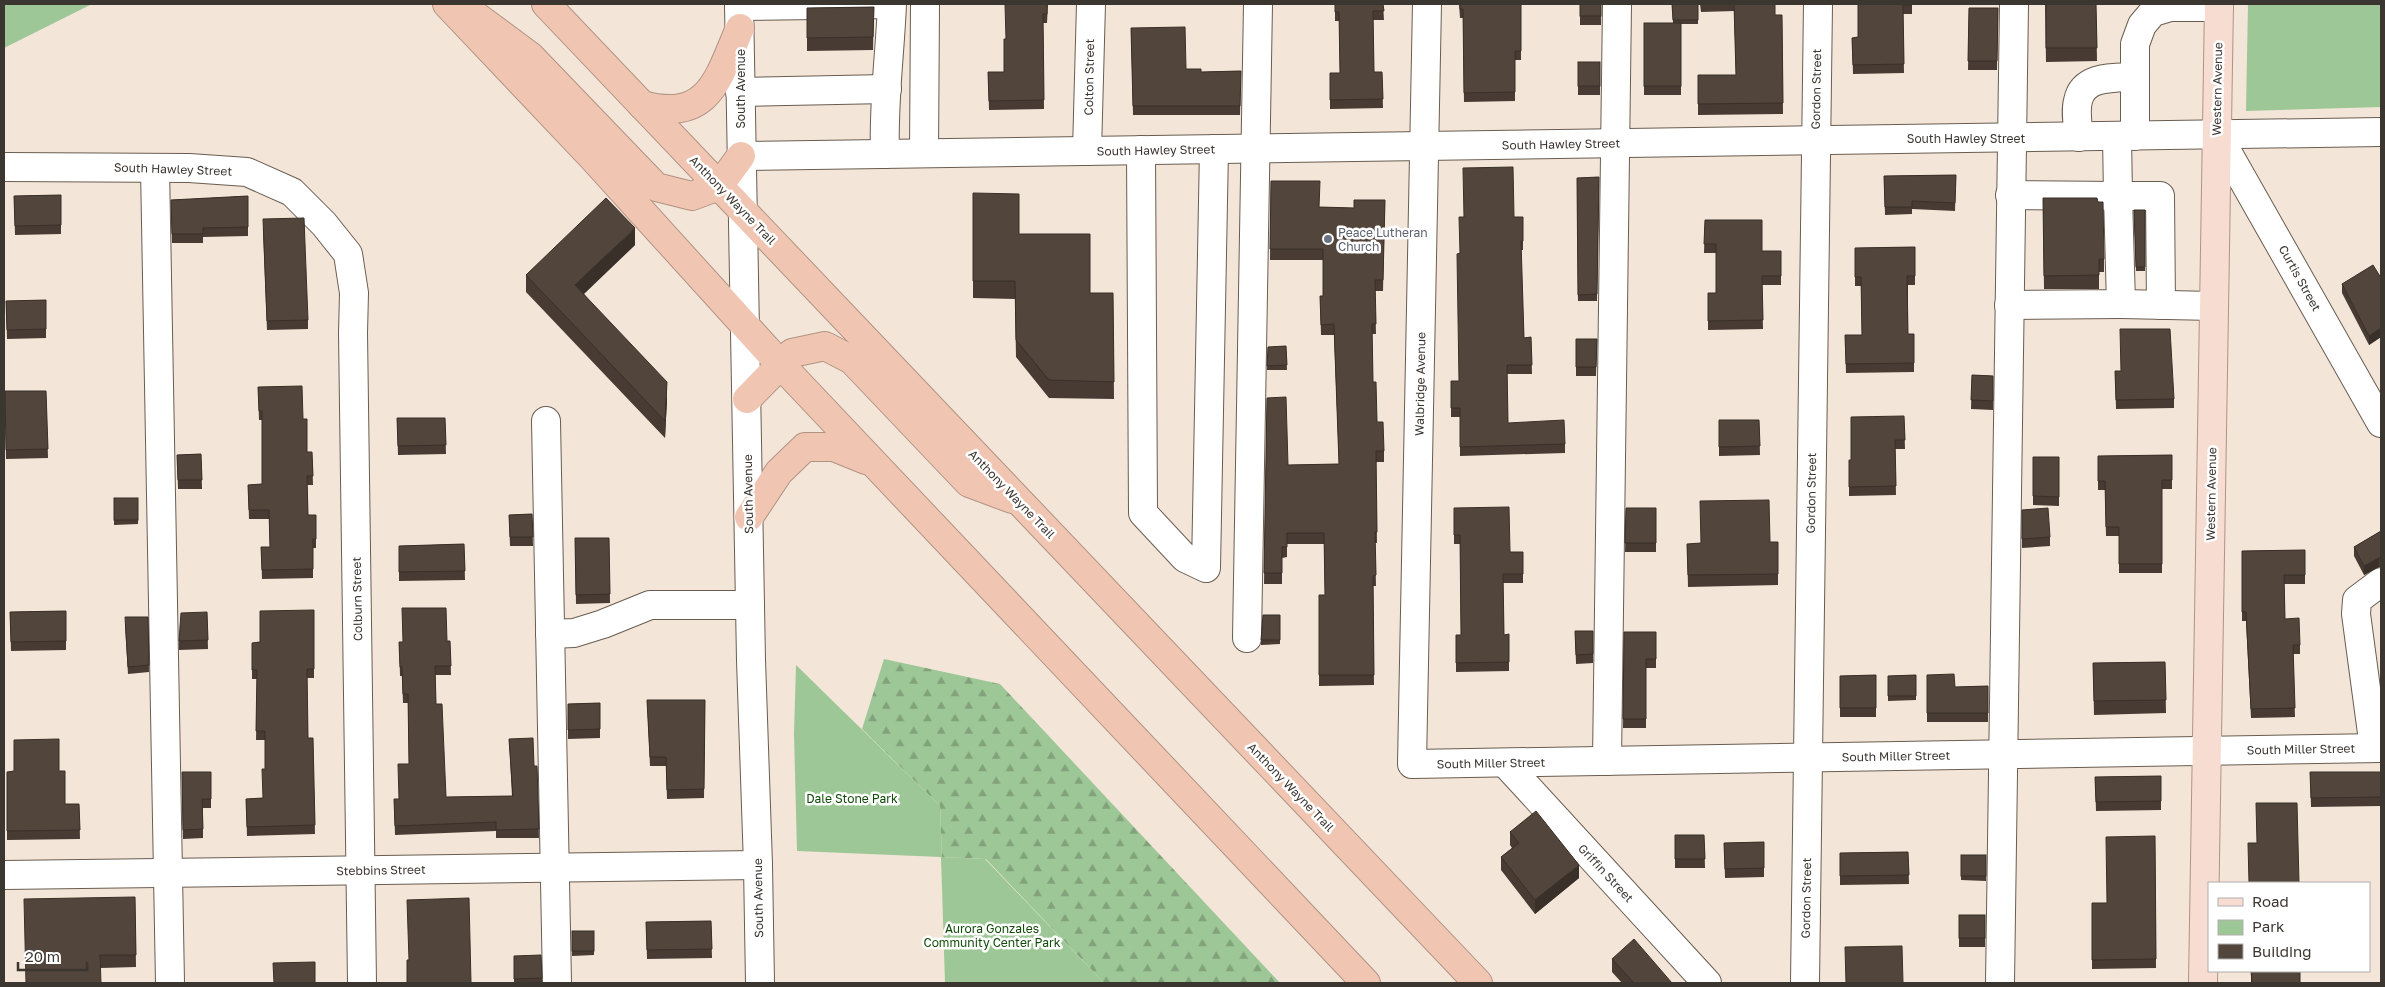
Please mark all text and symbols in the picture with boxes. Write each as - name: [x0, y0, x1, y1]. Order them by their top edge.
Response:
- street label: Colton Street: [1081, 38, 1097, 116]
- street label: Western Avenue: [2209, 42, 2225, 136]
- street label: Gordon Street: [1808, 48, 1824, 129]
- street label: South Avenue: [733, 49, 748, 129]
- street label: South Hawley Street: [1907, 131, 2025, 146]
- street label: South Hawley Street: [1502, 135, 1621, 153]
- street label: South Hawley Street: [1097, 141, 1216, 159]
- street label: Anthony Wayne Trail: [687, 152, 779, 248]
- street label: South Hawley Street: [114, 159, 233, 179]
- place label: Peace Lutheran Church: [1338, 225, 1428, 254]
- marker: Peace Lutheran Church: [1322, 233, 1334, 245]
- street label: Curtis Street: [2276, 242, 2324, 314]
- street label: Walbridge Avenue: [1412, 332, 1428, 436]
- street label: Anthony Wayne Trail: [966, 446, 1058, 542]
- street label: Western Avenue: [2203, 447, 2219, 541]
- street label: Gordon Street: [1803, 452, 1819, 533]
- street label: South Avenue: [740, 454, 756, 534]
- street label: Colburn Street: [349, 556, 365, 641]
- street label: Anthony Wayne Trail: [1245, 739, 1337, 835]
- street label: South Miller Street: [2247, 741, 2356, 757]
- street label: South Miller Street: [1842, 748, 1951, 764]
- street label: South Miller Street: [1437, 755, 1546, 771]
- park label: Dale Stone Park: [806, 791, 898, 806]
- street label: Griffin Street: [1575, 841, 1637, 905]
- street label: Gordon Street: [1798, 857, 1814, 938]
- street label: South Avenue: [750, 858, 766, 938]
- street label: Stebbins Street: [336, 862, 426, 878]
- legend: [2208, 882, 2370, 972]
- text: Road: [2252, 892, 2289, 910]
- text: Park: [2252, 917, 2285, 935]
- park label: Aurora Gonzales Community Center Park: [923, 921, 1061, 950]
- scale bar: [18, 940, 86, 972]
- text: Building: [2252, 942, 2312, 960]
- text: 20 m: [25, 947, 60, 965]

